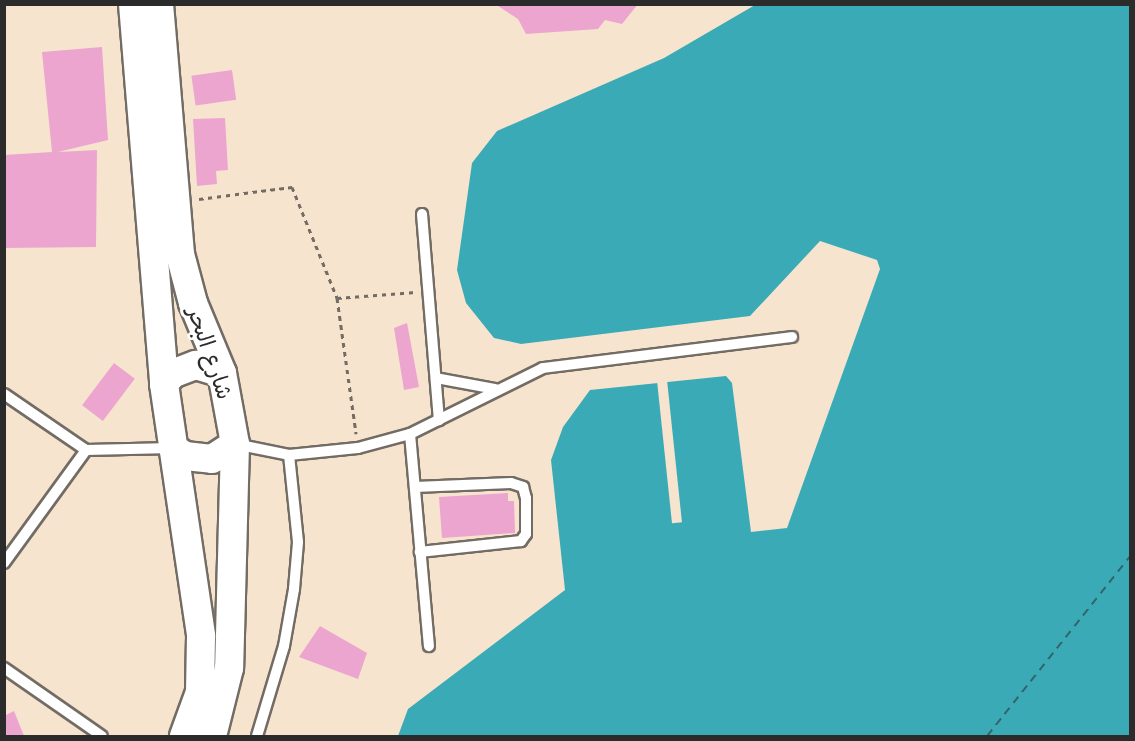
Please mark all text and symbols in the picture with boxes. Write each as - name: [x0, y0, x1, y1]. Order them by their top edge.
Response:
- street label: شارع البحر: [182, 303, 238, 403]

